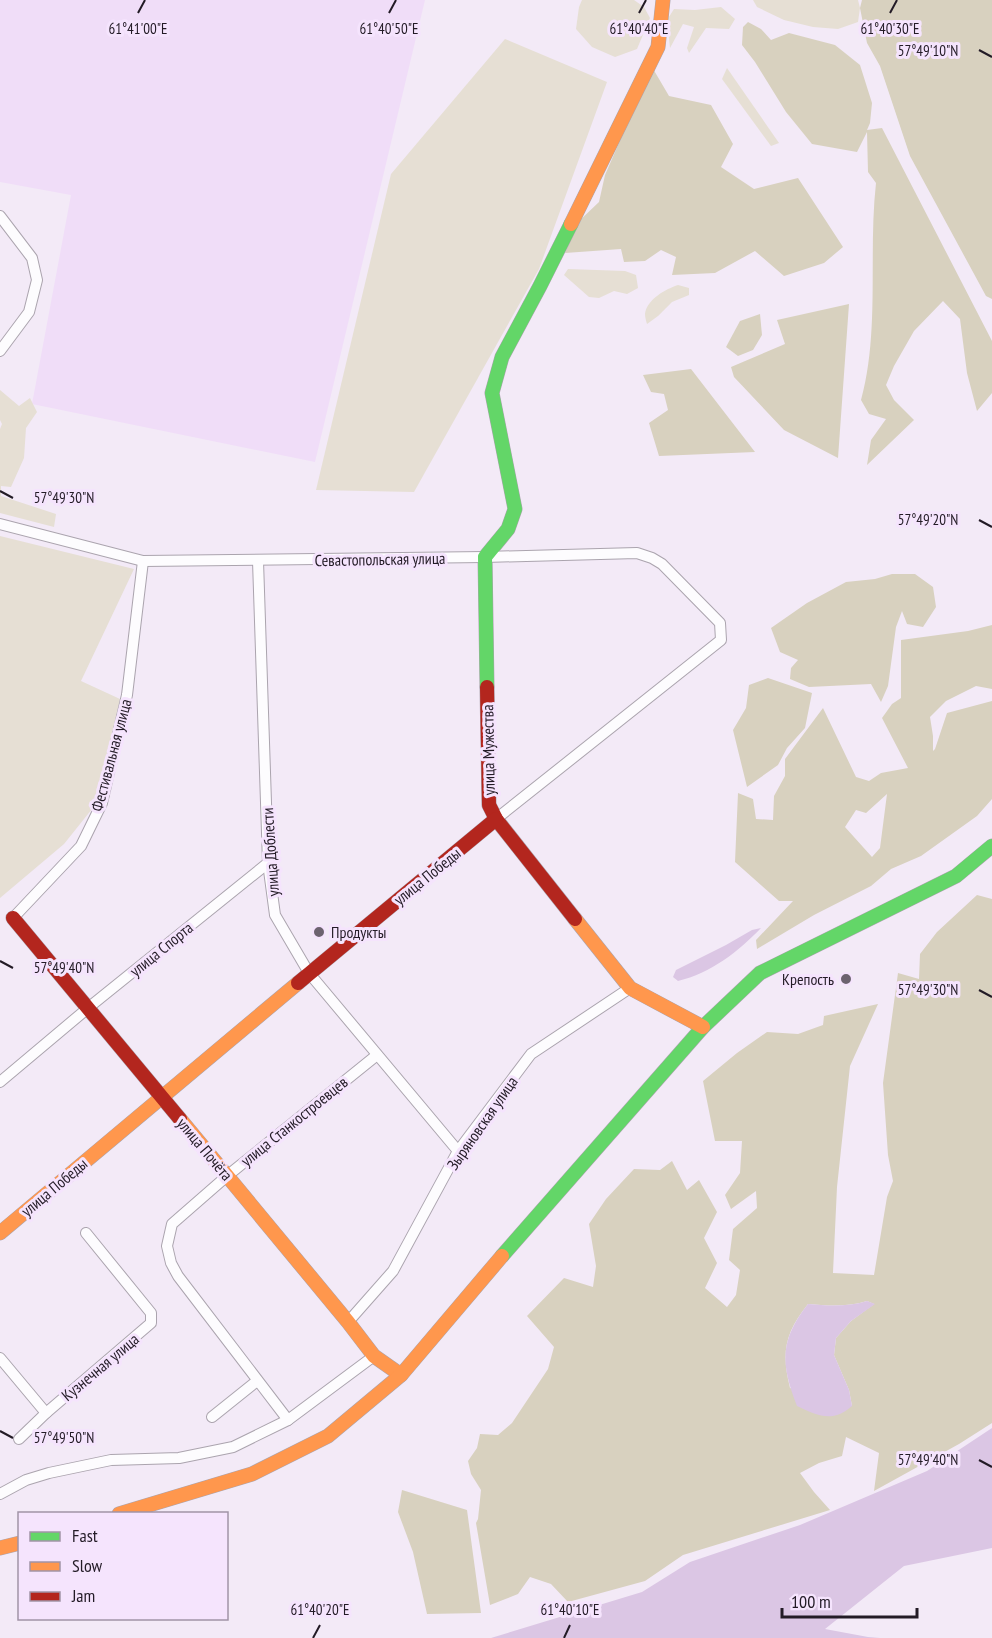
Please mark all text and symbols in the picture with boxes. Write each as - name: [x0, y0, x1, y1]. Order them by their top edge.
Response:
- text: 61°41'00"E: [108, 19, 168, 38]
- text: 61°40'50"E: [359, 19, 419, 38]
- text: 61°40'40"E: [609, 19, 669, 38]
- text: 61°40'30"E: [860, 19, 920, 38]
- text: 57°49'10"N: [898, 41, 958, 60]
- text: 57°49'30"N: [34, 488, 94, 507]
- text: 57°49'20"N: [898, 510, 958, 529]
- street label: Севастопольская улица: [315, 548, 445, 570]
- street label: Фестивальная улица: [86, 697, 136, 813]
- street label: улица Мужества: [477, 704, 499, 796]
- street label: улица Доблести: [257, 807, 283, 897]
- street label: улица Победы: [389, 843, 465, 909]
- street label: улица Спорта: [125, 917, 197, 981]
- place label: Продукты: [331, 922, 386, 942]
- marker: Продукты: [312, 925, 326, 939]
- text: 57°49'40"N: [34, 958, 94, 977]
- place label: Крепость: [782, 969, 834, 989]
- marker: Крепость: [839, 972, 853, 986]
- text: 57°49'30"N: [898, 980, 958, 999]
- street label: улица Станкостроевцев: [236, 1072, 352, 1170]
- street label: Зыряновская улица: [442, 1072, 522, 1174]
- street label: улица Почёта: [173, 1113, 237, 1185]
- street label: улица Победы: [17, 1153, 91, 1221]
- street label: Кузнечная улица: [57, 1329, 143, 1405]
- text: 57°49'50"N: [34, 1428, 94, 1447]
- text: 57°49'40"N: [898, 1450, 958, 1469]
- legend: [18, 1512, 228, 1620]
- text: Fast: [72, 1524, 98, 1547]
- text: Slow: [72, 1554, 103, 1577]
- scale bar: [782, 1581, 917, 1619]
- text: Jam: [71, 1584, 95, 1607]
- text: 100 m: [791, 1590, 831, 1613]
- text: 61°40'20"E: [290, 1600, 350, 1619]
- text: 61°40'10"E: [540, 1600, 600, 1619]

